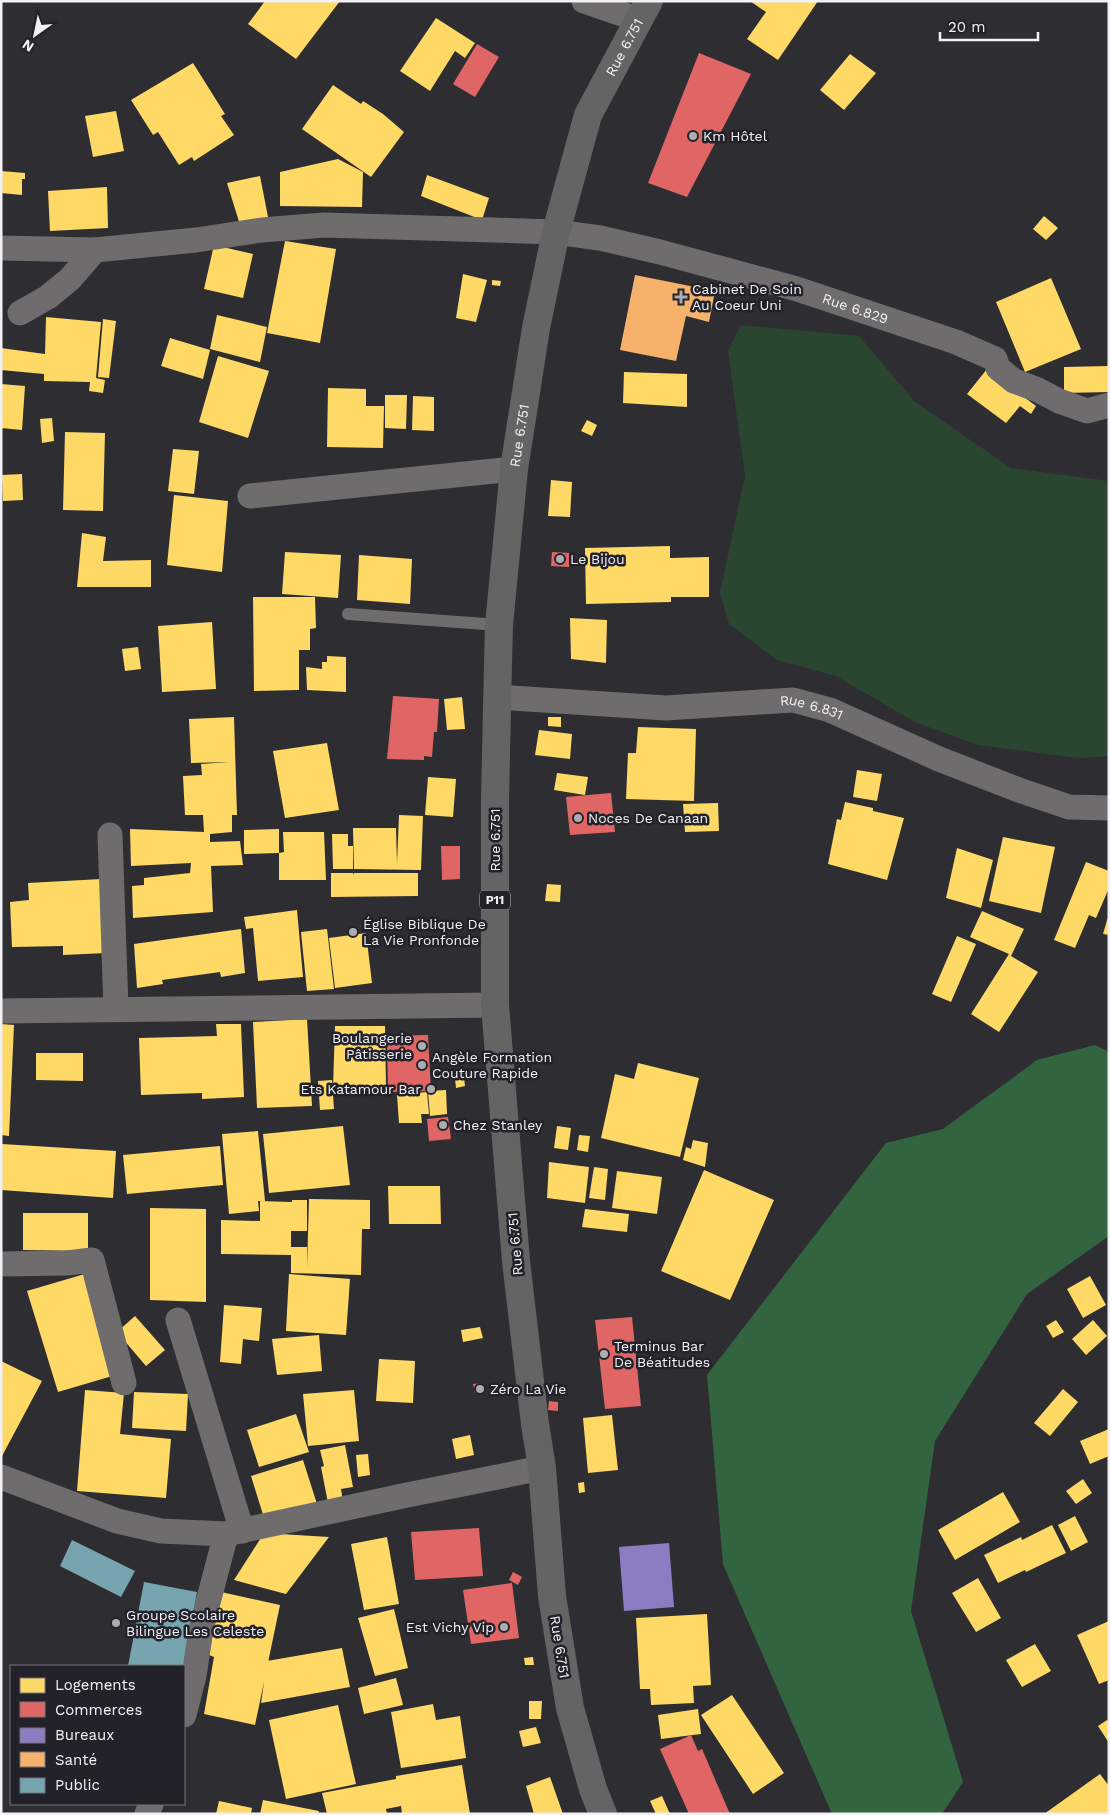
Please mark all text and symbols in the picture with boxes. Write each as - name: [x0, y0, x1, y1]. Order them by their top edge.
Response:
- north arrow: [10, 10, 60, 60]
- scale bar: [940, 10, 1038, 42]
- street label: Rue 6.751: [602, 16, 646, 79]
- text: 20 m: [948, 18, 986, 36]
- text: N: [19, 36, 37, 55]
- place label: Km Hôtel: [703, 128, 768, 144]
- marker: Km Hôtel: [687, 130, 699, 142]
- place label: Cabinet De Soin Au Coeur Uni: [692, 281, 802, 313]
- marker: Cabinet De Soin Au Coeur Uni: [674, 290, 688, 304]
- street label: Rue 6.829: [820, 290, 890, 327]
- street label: Rue 6.751: [506, 403, 532, 468]
- place label: Le Bijou: [570, 551, 625, 567]
- marker: Le Bijou: [554, 553, 566, 565]
- street label: Rue 6.831: [779, 691, 846, 723]
- street label: Rue 6.751: [487, 808, 503, 872]
- place label: Noces De Canaan: [588, 810, 708, 826]
- marker: Noces De Canaan: [572, 812, 584, 824]
- road number: P11: [480, 890, 510, 910]
- place label: Église Biblique De La Vie Pronfonde: [363, 916, 486, 948]
- marker: Église Biblique De La Vie Pronfonde: [347, 926, 359, 938]
- place label: Boulangerie Pâtisserie: [332, 1030, 412, 1062]
- marker: Boulangerie Pâtisserie: [416, 1040, 428, 1052]
- place label: Angèle Formation Couture Rapide: [432, 1049, 552, 1081]
- marker: Angèle Formation Couture Rapide: [416, 1059, 428, 1071]
- place label: Ets Katamour Bar: [301, 1081, 421, 1097]
- marker: Ets Katamour Bar: [425, 1083, 437, 1095]
- place label: Chez Stanley: [453, 1117, 543, 1133]
- marker: Chez Stanley: [437, 1119, 449, 1131]
- street label: Rue 6.751: [504, 1212, 526, 1276]
- place label: Terminus Bar De Béatitudes: [614, 1338, 710, 1370]
- marker: Terminus Bar De Béatitudes: [598, 1348, 610, 1360]
- place label: Zéro La Vie: [490, 1381, 566, 1397]
- marker: Zéro La Vie: [474, 1383, 486, 1395]
- place label: Groupe Scolaire Bilingue Les Celeste: [126, 1607, 264, 1639]
- street label: Rue 6.751: [547, 1615, 573, 1679]
- marker: Groupe Scolaire Bilingue Les Celeste: [110, 1617, 122, 1629]
- place label: Est Vichy Vip: [406, 1619, 494, 1635]
- marker: Est Vichy Vip: [498, 1621, 510, 1633]
- legend: [10, 1665, 185, 1805]
- text: Logements: [55, 1676, 136, 1694]
- text: Commerces: [55, 1701, 142, 1719]
- text: Bureaux: [55, 1726, 114, 1744]
- text: Santé: [55, 1751, 97, 1769]
- text: Public: [55, 1776, 100, 1794]

